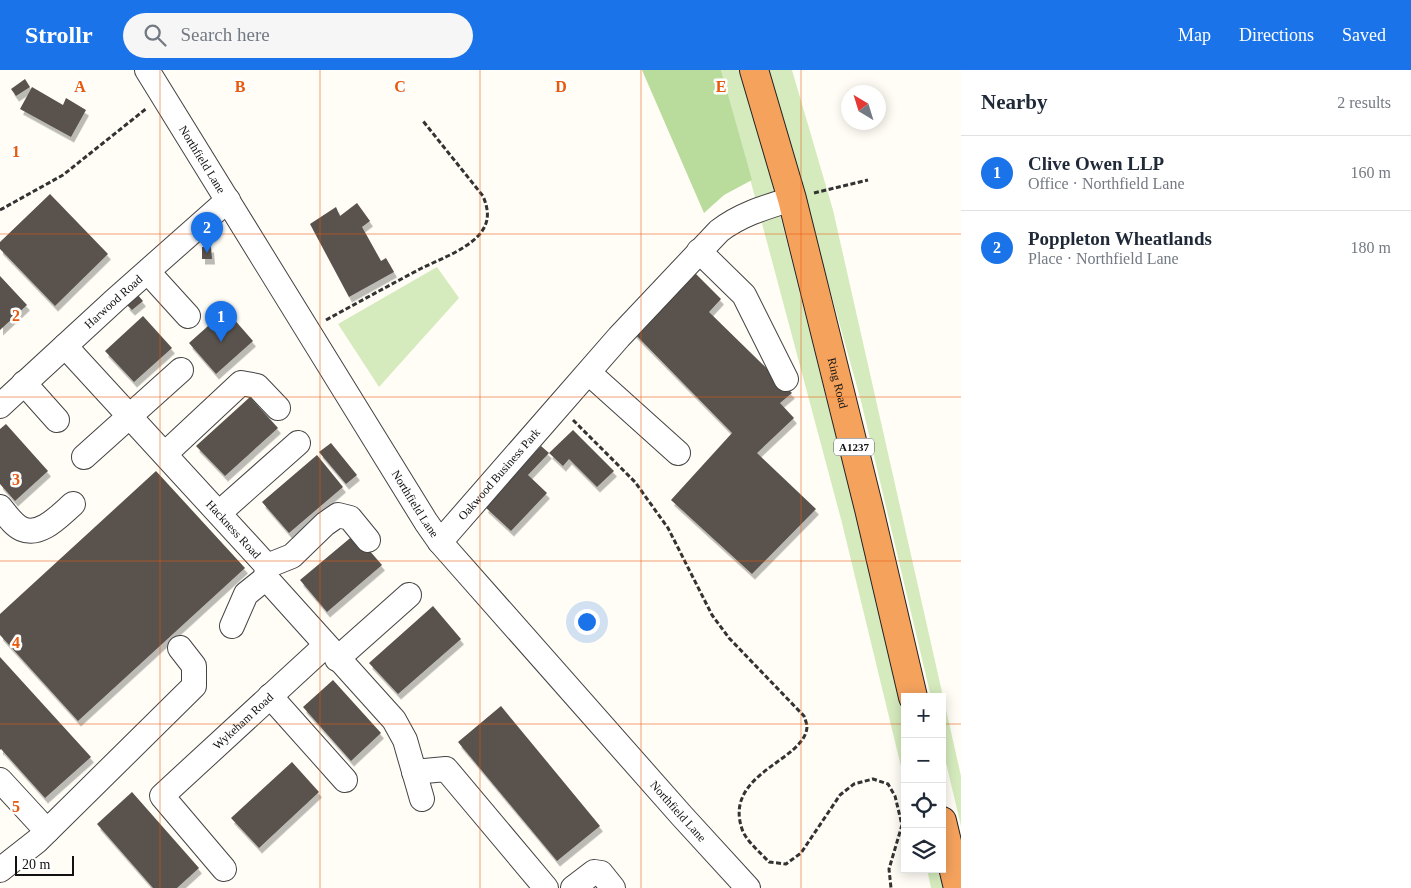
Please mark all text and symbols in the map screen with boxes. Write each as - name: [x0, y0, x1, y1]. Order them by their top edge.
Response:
- search box: [123, 13, 473, 58]
- icon: search: [141, 21, 169, 49]
- text: Strollr: [25, 22, 93, 48]
- text: Search here: [181, 24, 270, 45]
- text: Map: [1178, 25, 1211, 45]
- text: Directions: [1239, 25, 1314, 45]
- text: Saved: [1342, 25, 1386, 45]
- text: A: [74, 78, 86, 95]
- text: B: [235, 78, 246, 95]
- text: C: [394, 78, 406, 95]
- text: D: [555, 78, 567, 95]
- text: E: [716, 78, 726, 95]
- north arrow: [841, 85, 886, 130]
- text: Nearby: [981, 90, 1048, 114]
- text: 2 results: [1337, 94, 1391, 111]
- street label: Northfield Lane: [176, 123, 228, 196]
- text: 1: [12, 143, 20, 160]
- text: Clive Owen LLP: [1028, 153, 1164, 174]
- text: 1: [993, 164, 1001, 181]
- text: 160 m: [1351, 164, 1391, 181]
- text: Office · Northfield Lane: [1028, 175, 1185, 192]
- pin: 2: [191, 212, 223, 253]
- text: Poppleton Wheatlands: [1028, 228, 1212, 249]
- text: 2: [993, 239, 1001, 256]
- text: 180 m: [1351, 239, 1391, 256]
- text: Place · Northfield Lane: [1028, 250, 1179, 267]
- street label: Harwood Road: [82, 272, 145, 332]
- pin: 1: [205, 301, 237, 342]
- text: 2: [12, 307, 20, 324]
- street label: Ring Road: [825, 356, 851, 410]
- street label: Oakwood Business Park: [455, 425, 543, 523]
- road number: A1237: [834, 438, 874, 456]
- street label: Northfield Lane: [389, 468, 442, 540]
- text: 3: [12, 471, 20, 488]
- street label: Hackness Road: [203, 497, 264, 562]
- your location: [574, 609, 600, 635]
- text: 4: [12, 634, 20, 651]
- street label: Wykeham Road: [210, 690, 276, 753]
- map controls: [901, 693, 946, 873]
- button: +: [901, 693, 946, 738]
- button: −: [901, 738, 946, 783]
- street label: Northfield Lane: [647, 778, 709, 845]
- button: locate: [901, 783, 946, 828]
- text: 5: [12, 798, 20, 815]
- button: layers: [901, 828, 946, 873]
- scale bar: [15, 853, 74, 876]
- text: 20 m: [22, 857, 50, 872]

